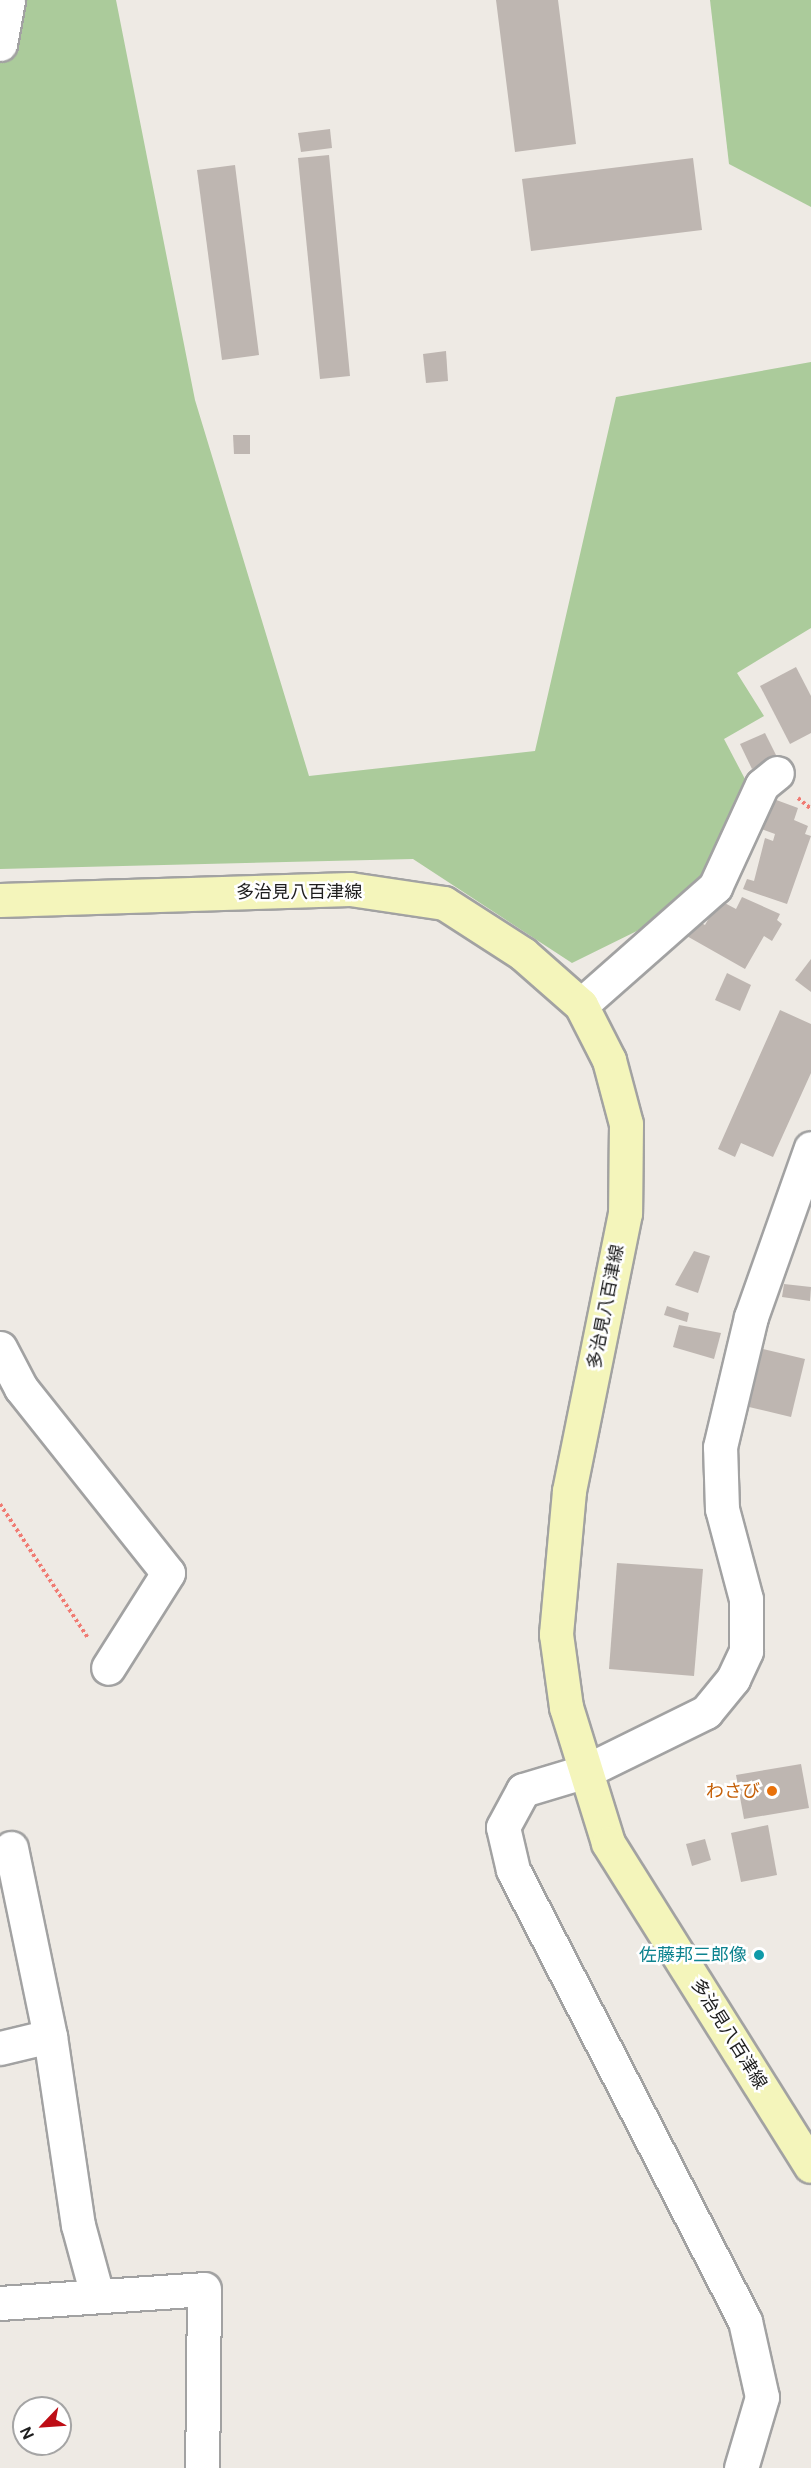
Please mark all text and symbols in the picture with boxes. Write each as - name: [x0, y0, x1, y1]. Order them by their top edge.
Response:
- street label: 多治見八百津線: [236, 881, 362, 903]
- street label: 多治見八百津線: [583, 1243, 629, 1371]
- place label: わさび: [706, 1780, 760, 1802]
- marker: わさび: [765, 1784, 779, 1798]
- place label: 佐藤邦三郎像: [639, 1944, 747, 1966]
- marker: 佐藤邦三郎像: [752, 1948, 766, 1962]
- street label: 多治見八百津線: [686, 1975, 772, 2093]
- north arrow: [12, 2396, 72, 2456]
- text: N: [15, 2423, 39, 2443]

